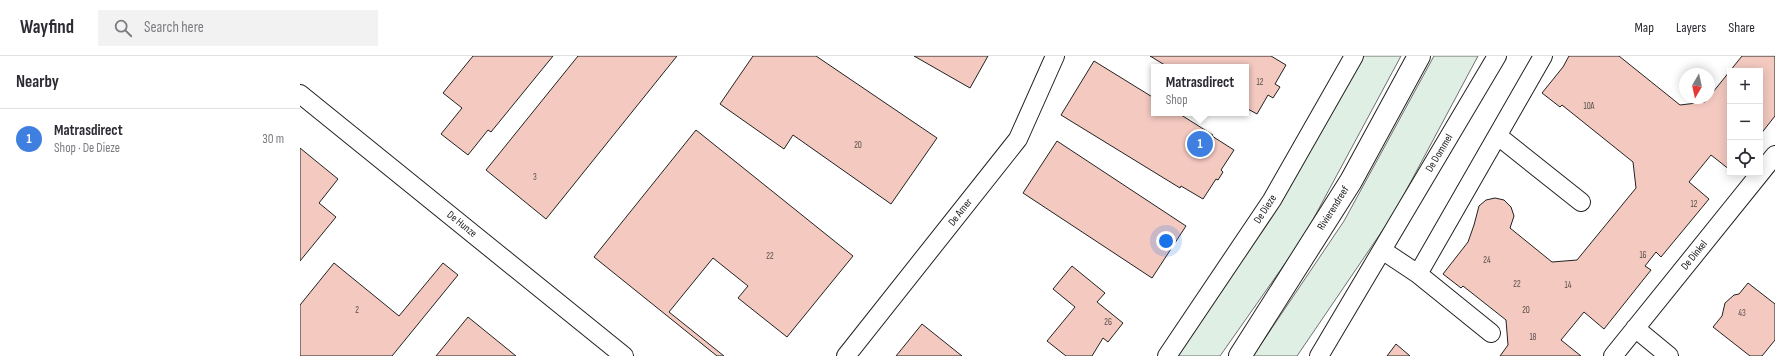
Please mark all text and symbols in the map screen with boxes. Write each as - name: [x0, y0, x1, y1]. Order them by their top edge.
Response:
- search box: [98, 10, 378, 46]
- text: Wayfind: [20, 16, 74, 39]
- icon: search: [112, 17, 134, 39]
- text: Search here: [144, 18, 204, 37]
- text: Map: [1634, 19, 1654, 36]
- text: Layers: [1676, 19, 1706, 36]
- text: Share: [1728, 19, 1755, 36]
- popup: [1151, 64, 1249, 116]
- north arrow: [1679, 68, 1715, 104]
- map controls: [1727, 68, 1763, 176]
- button: +: [1727, 68, 1763, 104]
- text: Nearby: [16, 72, 59, 92]
- text: Matrasdirect: [1166, 73, 1234, 92]
- house number: 12: [1257, 77, 1264, 88]
- text: Shop: [1166, 92, 1188, 108]
- house number: 10A: [1584, 101, 1595, 112]
- button: −: [1727, 104, 1763, 140]
- text: Matrasdirect: [54, 121, 123, 140]
- pin: 1: [1187, 129, 1213, 159]
- text: 1: [26, 131, 32, 147]
- text: 30 m: [262, 131, 284, 147]
- street label: De Dommel: [1423, 132, 1455, 174]
- text: Shop · De Dieze: [54, 140, 120, 156]
- house number: 20: [854, 140, 862, 151]
- button: locate: [1727, 140, 1763, 176]
- house number: 3: [533, 172, 537, 183]
- street label: Rivierendreef: [1314, 183, 1352, 232]
- street label: De Dieze: [1251, 192, 1279, 226]
- street label: De Amer: [945, 196, 975, 228]
- house number: 12: [1691, 199, 1698, 210]
- street label: De Hunze: [444, 208, 480, 240]
- your location: [1156, 231, 1176, 251]
- street label: De Dinkel: [1678, 238, 1710, 272]
- house number: 16: [1639, 250, 1647, 261]
- house number: 22: [766, 251, 774, 262]
- house number: 24: [1483, 255, 1491, 266]
- house number: 22: [1513, 279, 1521, 290]
- house number: 14: [1565, 280, 1572, 291]
- house number: 2: [355, 305, 359, 316]
- house number: 20: [1522, 305, 1530, 316]
- house number: 43: [1738, 308, 1746, 319]
- house number: 26: [1104, 317, 1112, 328]
- house number: 18: [1529, 332, 1537, 343]

